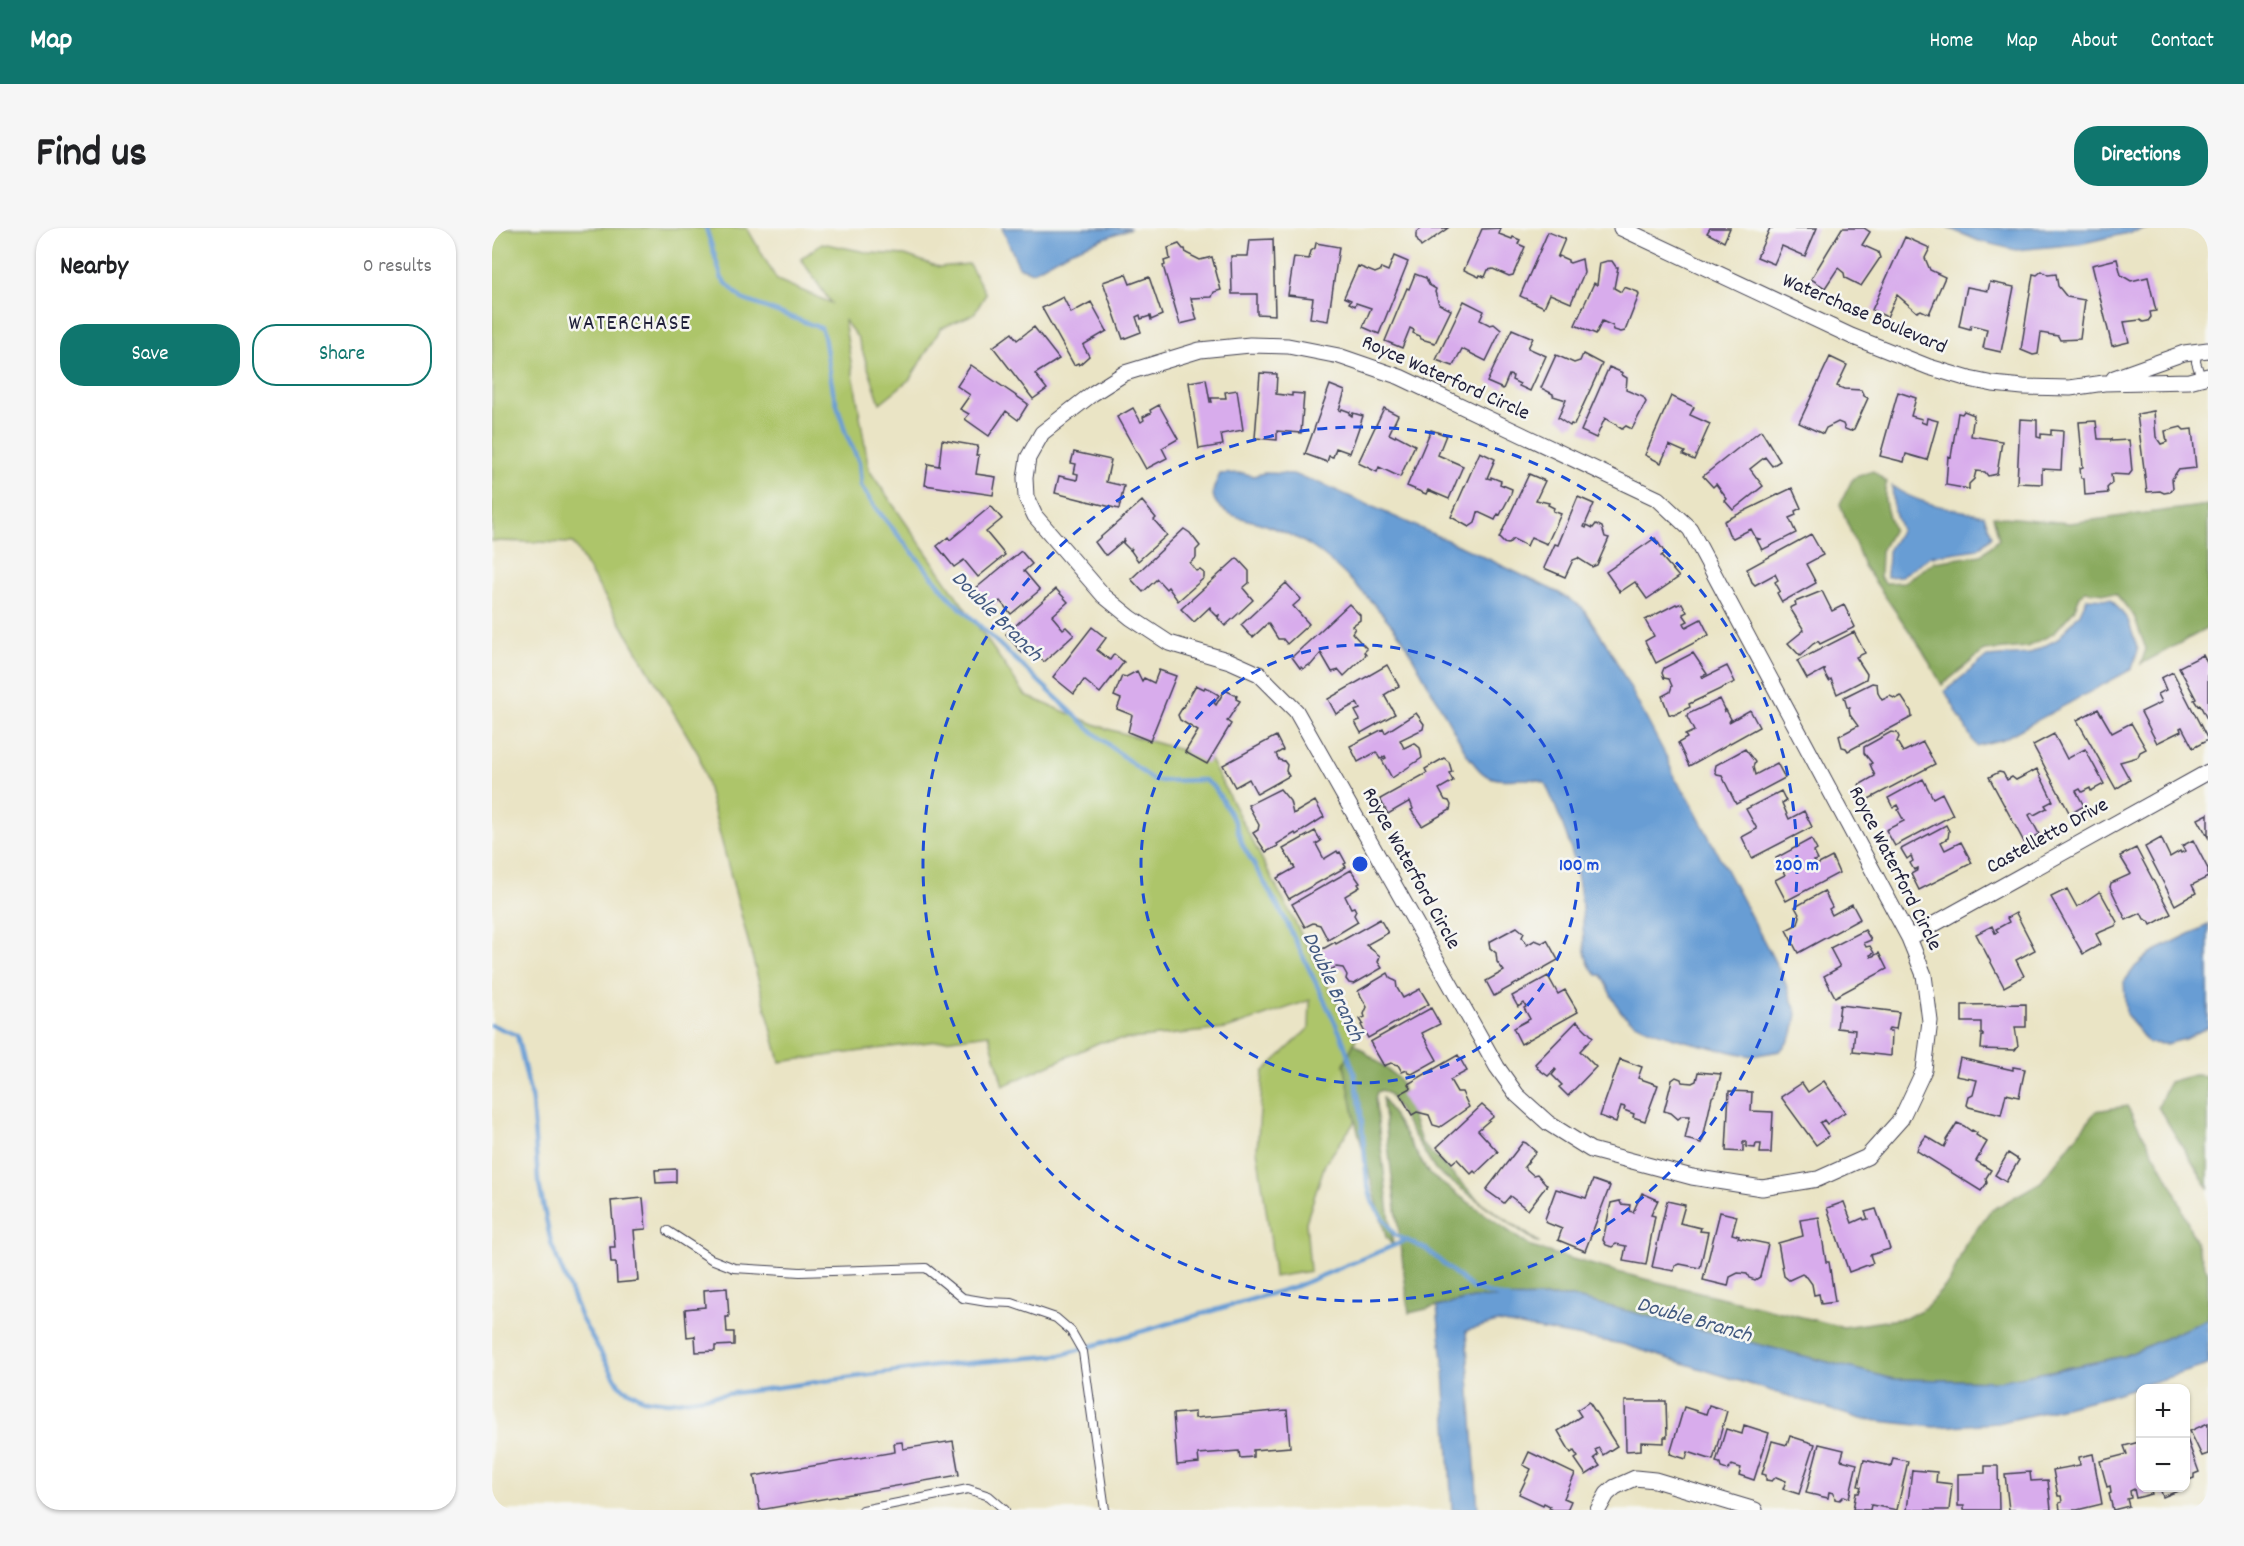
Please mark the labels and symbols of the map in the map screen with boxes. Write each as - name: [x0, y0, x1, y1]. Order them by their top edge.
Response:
- street label: Waterchase Boulevard: [1777, 267, 1951, 363]
- district label: WATERCHASE: [569, 309, 691, 340]
- street label: Royce Waterford Circle: [1356, 328, 1534, 430]
- water label: Double Branch: [943, 564, 1049, 670]
- street label: Royce Waterford Circle: [1840, 781, 1948, 957]
- street label: Royce Waterford Circle: [1353, 783, 1467, 955]
- street label: Castelletto Drive: [1982, 791, 2114, 883]
- centre of rings: [1350, 854, 1370, 874]
- text: 100 m: [1559, 854, 1599, 879]
- text: 200 m: [1775, 854, 1819, 879]
- water label: Double Branch: [1293, 927, 1371, 1048]
- water label: Double Branch: [1633, 1290, 1756, 1352]

